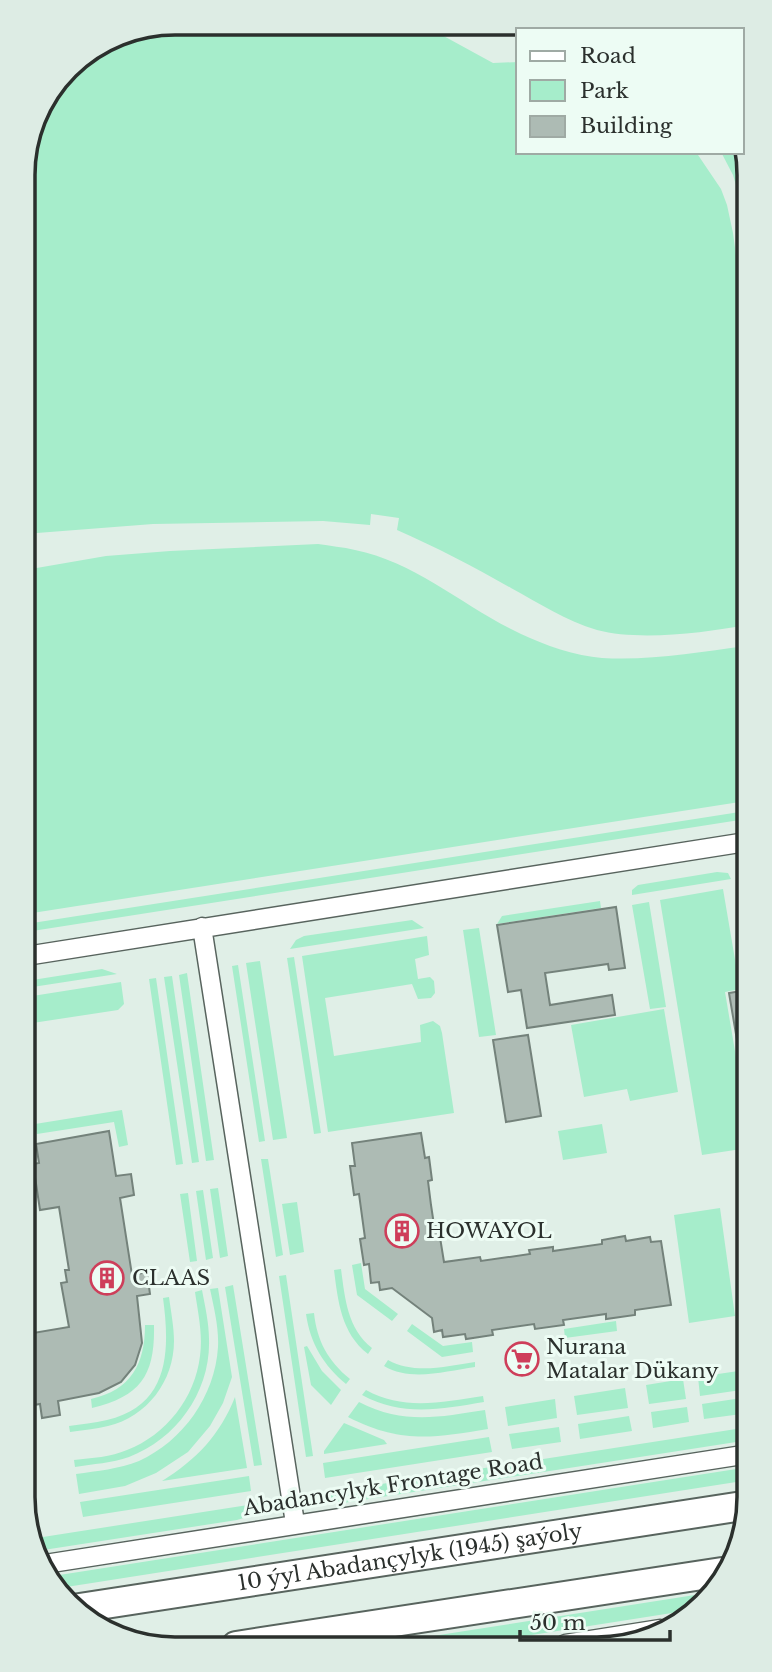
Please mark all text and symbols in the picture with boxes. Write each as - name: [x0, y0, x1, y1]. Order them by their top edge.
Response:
- legend: [516, 28, 744, 154]
- text: Road: [580, 43, 636, 69]
- text: Park: [580, 78, 629, 104]
- text: Building: [580, 113, 673, 139]
- building icon: HOWAYOL: [383, 1212, 421, 1250]
- place label: HOWAYOL: [426, 1218, 552, 1244]
- building icon: CLAAS: [88, 1259, 126, 1297]
- place label: CLAAS: [132, 1265, 210, 1291]
- place label: Nurana Matalar Dükany: [546, 1334, 719, 1384]
- supermarket icon: Nurana Matalar Dükany: [503, 1340, 541, 1378]
- street label: Abadancylyk Frontage Road: [240, 1448, 545, 1522]
- street label: 10 ýyl Abadançylyk (1945) şaýoly: [236, 1518, 585, 1596]
- scale bar: [520, 1598, 670, 1642]
- text: 50 m: [530, 1610, 586, 1636]

